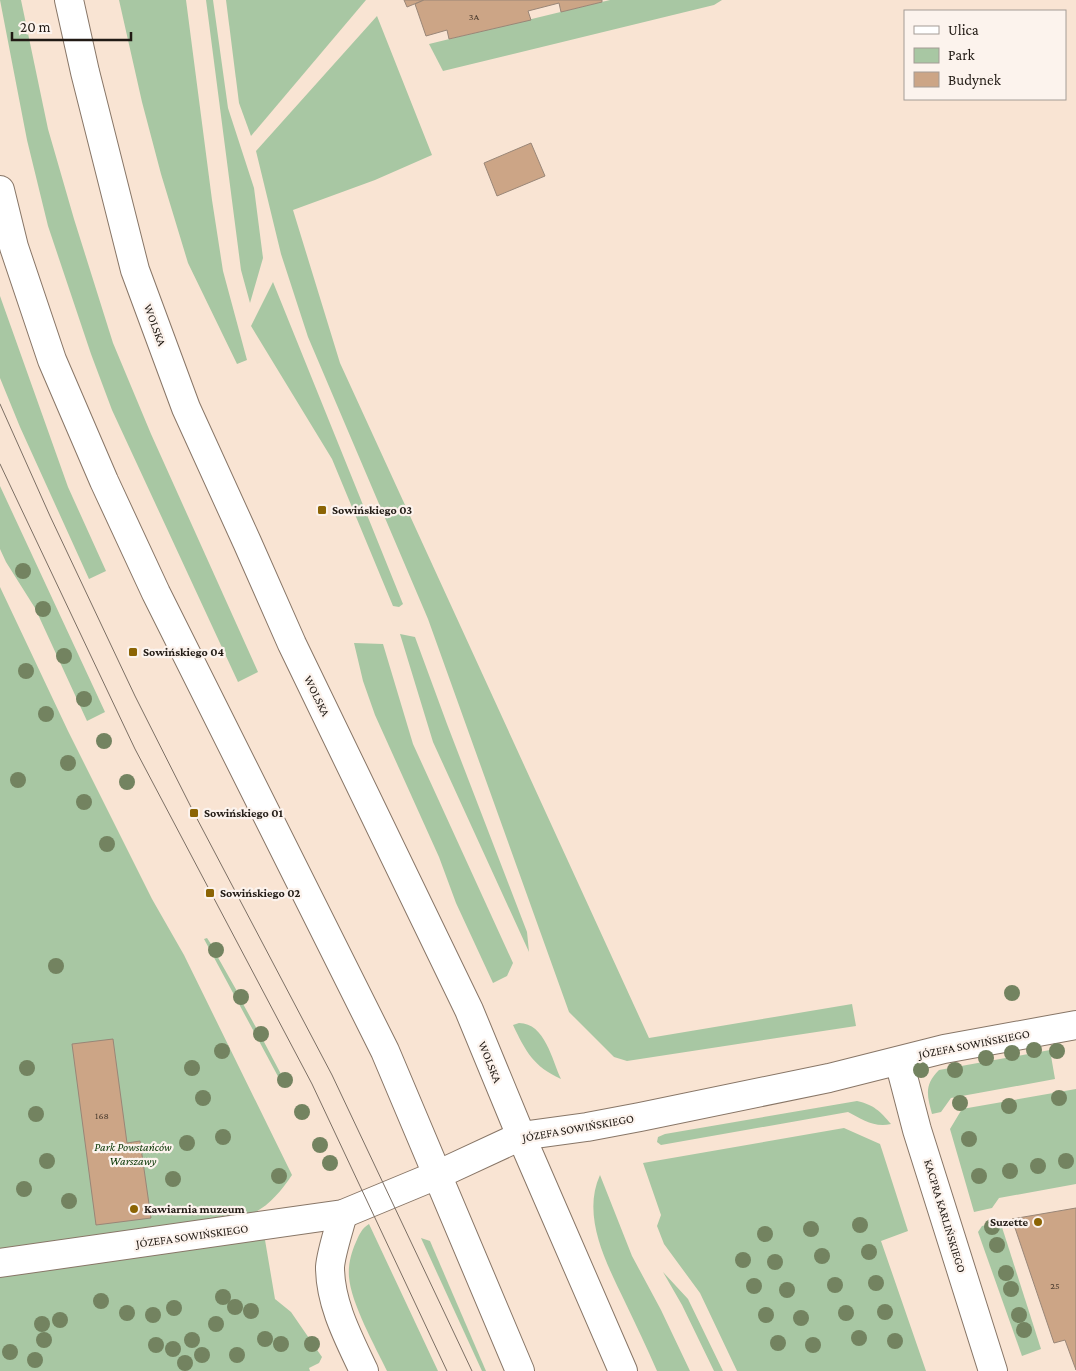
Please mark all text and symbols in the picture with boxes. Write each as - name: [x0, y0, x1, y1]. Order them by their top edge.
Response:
- scale bar: [12, 10, 131, 42]
- legend: [904, 10, 1066, 100]
- house number: 3A: [469, 11, 479, 22]
- text: 20 m: [20, 19, 51, 35]
- text: Ulica: [948, 22, 979, 38]
- text: Park: [948, 47, 975, 63]
- text: Budynek: [948, 72, 1002, 89]
- street label: WOLSKA: [141, 302, 169, 348]
- place label: Sowińskiego 03: [332, 503, 412, 517]
- marker: Sowińskiego 03: [316, 504, 328, 516]
- place label: Sowińskiego 04: [143, 645, 224, 659]
- marker: Sowińskiego 04: [127, 646, 139, 658]
- street label: WOLSKA: [301, 673, 333, 719]
- place label: Sowińskiego 01: [204, 806, 283, 820]
- marker: Sowińskiego 01: [188, 807, 200, 819]
- place label: Sowińskiego 02: [220, 886, 300, 900]
- marker: Sowińskiego 02: [204, 887, 216, 899]
- street label: JÓZEFA SOWIŃSKIEGO: [916, 1026, 1031, 1062]
- street label: WOLSKA: [475, 1039, 505, 1085]
- house number: 168: [95, 1110, 109, 1121]
- street label: JÓZEFA SOWIŃSKIEGO: [520, 1111, 635, 1145]
- park label: Park Powstańców Warszawy: [94, 1140, 172, 1168]
- street label: KACPRA KARLIŃSKIEGO: [921, 1158, 969, 1274]
- place label: Kawiarnia muzeum: [144, 1202, 245, 1216]
- marker: Kawiarnia muzeum: [128, 1203, 140, 1215]
- place label: Suzette: [990, 1215, 1028, 1229]
- marker: Suzette: [1032, 1216, 1044, 1228]
- street label: JÓZEFA SOWIŃSKIEGO: [134, 1221, 249, 1251]
- house number: 25: [1050, 1280, 1060, 1291]

